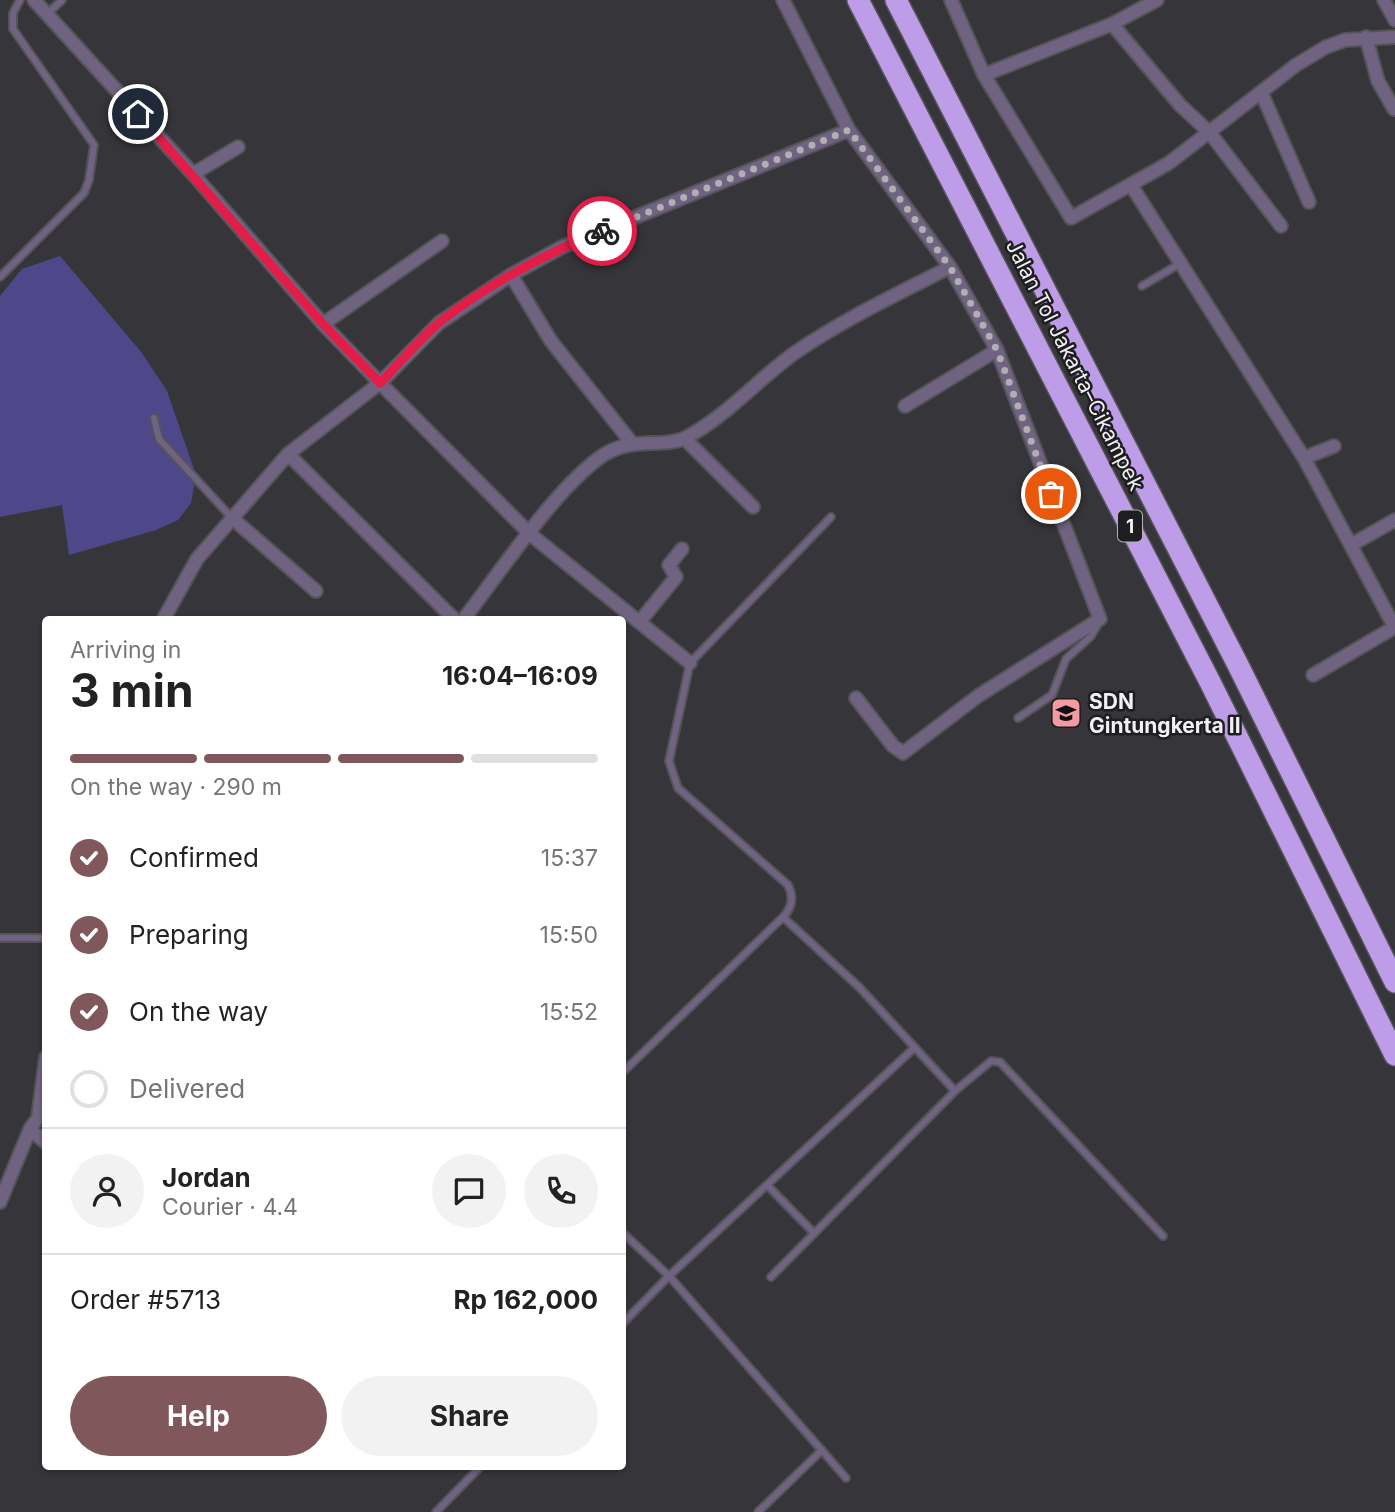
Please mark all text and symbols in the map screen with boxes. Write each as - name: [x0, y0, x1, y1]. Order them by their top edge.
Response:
- pin: [108, 84, 168, 144]
- icon: home: [119, 95, 157, 133]
- courier: [567, 196, 637, 266]
- icon: bike: [583, 212, 621, 250]
- street label: Jalan Tol Jakarta–Cikampek: [1001, 236, 1149, 495]
- pin: [1021, 464, 1081, 524]
- icon: bag: [1032, 475, 1070, 513]
- road number: 1: [1118, 510, 1142, 541]
- text: Arriving in: [70, 636, 181, 664]
- text: 16:04–16:09: [442, 660, 598, 691]
- text: 3 min: [70, 662, 194, 718]
- place label: SDN Gintungkerta II: [1089, 689, 1241, 738]
- school or university icon: SDN Gintungkerta II: [1049, 696, 1083, 730]
- text: On the way · 290 m: [70, 773, 282, 801]
- icon: check: [70, 839, 108, 877]
- text: Confirmed: [129, 842, 259, 873]
- text: 15:37: [541, 844, 598, 872]
- icon: check: [70, 916, 108, 954]
- text: Preparing: [129, 919, 249, 950]
- text: 15:50: [540, 921, 598, 949]
- icon: check: [70, 993, 108, 1031]
- text: On the way: [129, 996, 268, 1027]
- text: 15:52: [540, 998, 598, 1026]
- text: Delivered: [129, 1073, 245, 1104]
- button: person: [70, 1154, 144, 1228]
- button: chat: [432, 1154, 506, 1228]
- button: phone: [524, 1154, 598, 1228]
- text: Jordan: [162, 1162, 251, 1193]
- text: Courier · 4.4: [162, 1193, 298, 1221]
- text: Order #5713: [70, 1284, 221, 1315]
- text: Rp 162,000: [453, 1284, 598, 1315]
- button: Help: [70, 1376, 327, 1456]
- button: Share: [341, 1376, 598, 1456]

